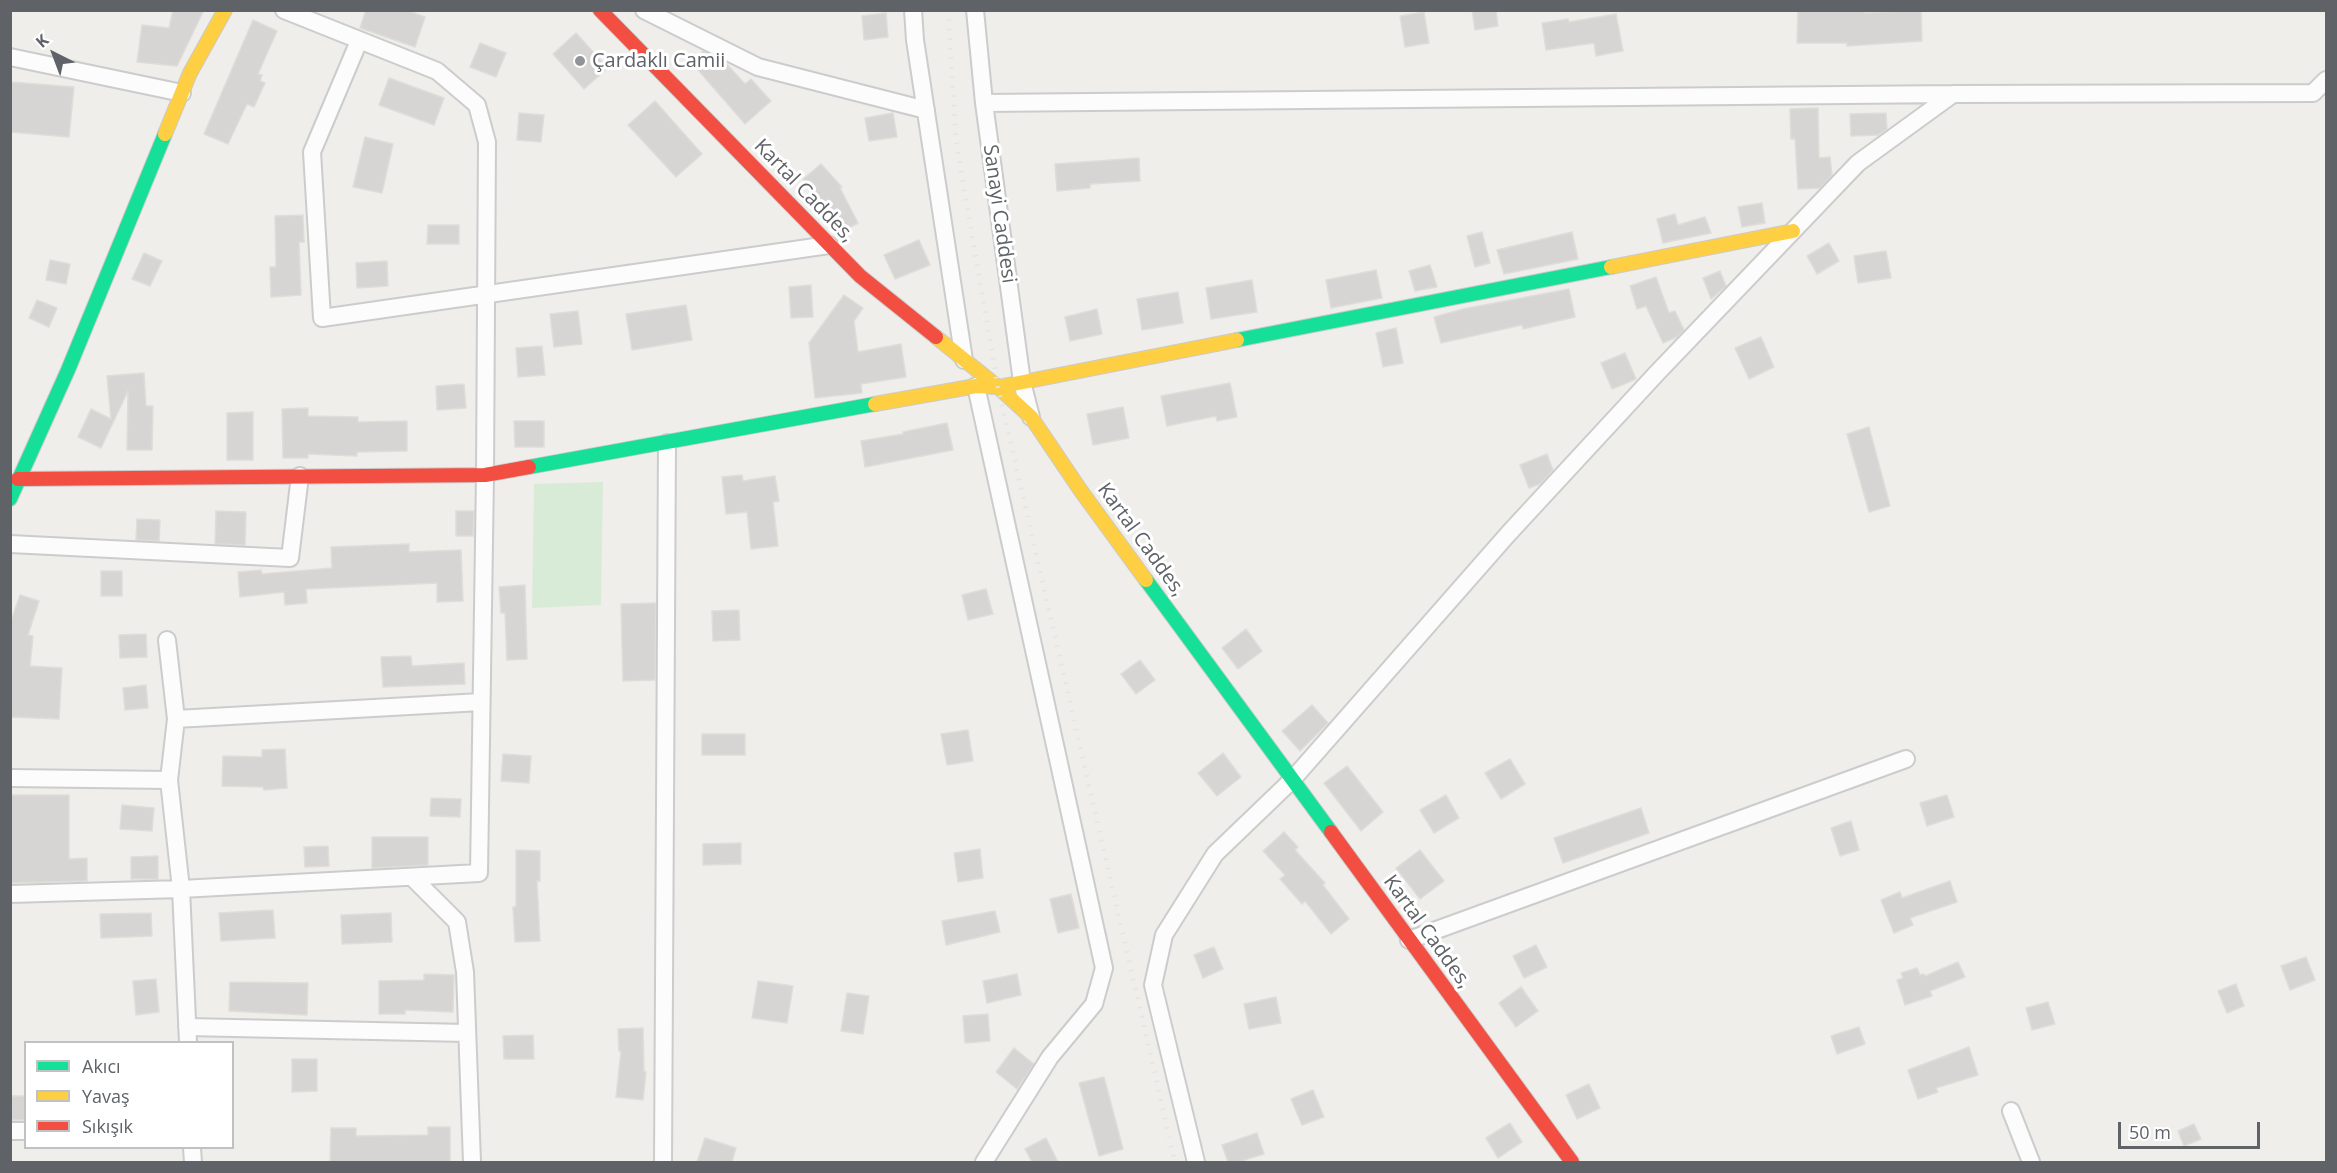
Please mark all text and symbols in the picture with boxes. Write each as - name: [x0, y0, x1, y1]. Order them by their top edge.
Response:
- north arrow: [24, 24, 84, 84]
- text: K: [31, 29, 53, 52]
- place label: Çardaklı Camii: [592, 49, 725, 73]
- marker: Çardaklı Camii: [573, 54, 587, 68]
- street label: Kartal Caddes,: [749, 134, 859, 248]
- street label: Sanayi Caddesi: [977, 143, 1021, 285]
- street label: Kartal Caddes,: [1092, 479, 1190, 601]
- street label: Kartal Caddes,: [1378, 871, 1476, 993]
- legend: [24, 1041, 234, 1149]
- text: Akıcı: [82, 1054, 121, 1078]
- text: Yavaş: [82, 1084, 130, 1108]
- scale bar: [2121, 1110, 2264, 1148]
- text: Sıkışık: [82, 1114, 133, 1138]
- text: 50 m: [2129, 1120, 2171, 1144]

